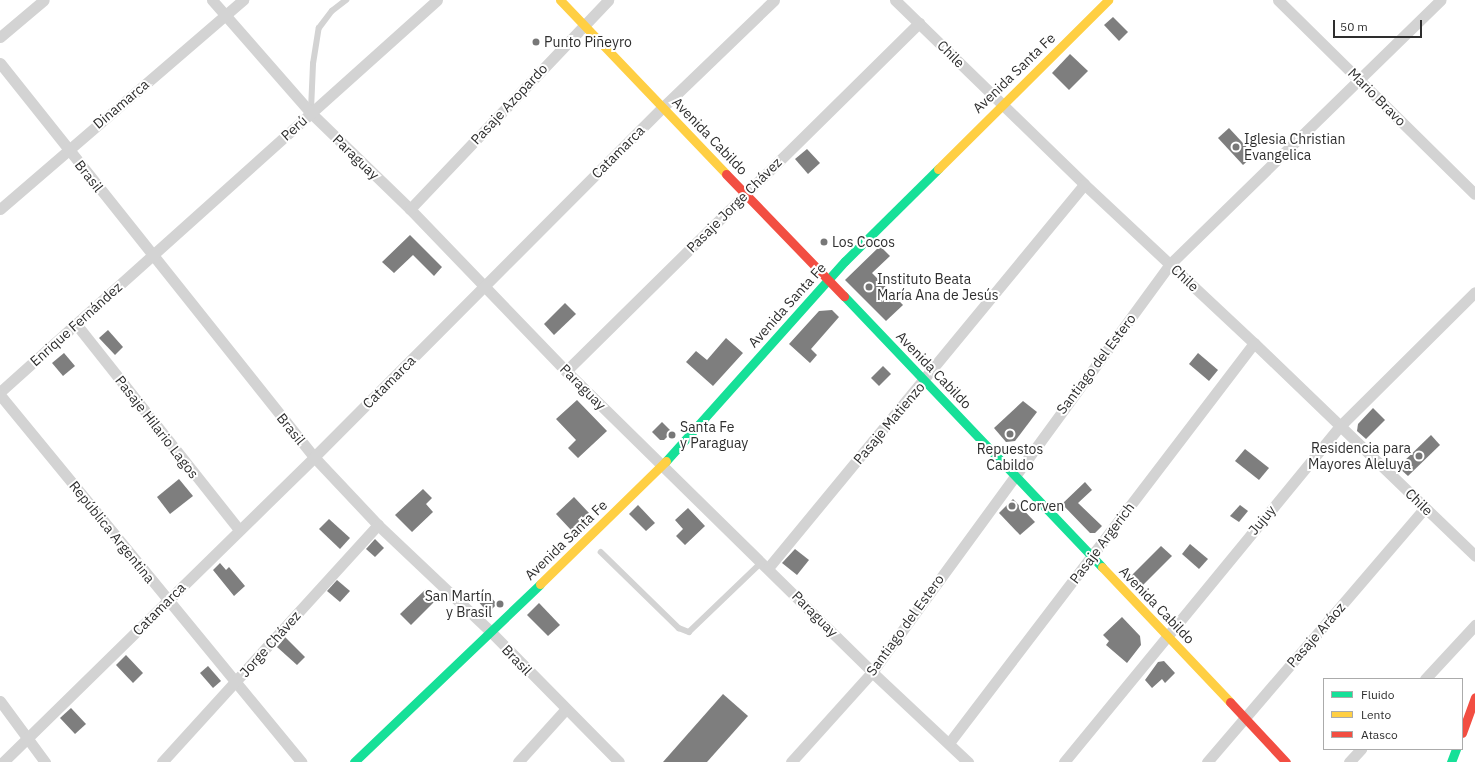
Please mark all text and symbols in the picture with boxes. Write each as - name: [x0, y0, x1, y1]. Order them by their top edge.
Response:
- scale bar: [1335, 12, 1424, 38]
- text: 50 m: [1340, 19, 1368, 34]
- street label: Avenida Santa Fe: [969, 29, 1059, 117]
- place label: Punto Piñeyro: [544, 34, 632, 50]
- marker: Punto Piñeyro: [531, 37, 541, 47]
- street label: Chile: [934, 37, 968, 71]
- street label: Pasaje Azopardo: [467, 60, 551, 148]
- street label: Mario Bravo: [1345, 65, 1409, 129]
- street label: Dinamarca: [90, 76, 152, 132]
- street label: Avenida Cabildo: [669, 94, 751, 178]
- street label: Perú: [278, 112, 310, 144]
- street label: Catamarca: [588, 122, 648, 182]
- street label: Paraguay: [329, 131, 383, 183]
- place label: Iglesia Christian Evangelica: [1244, 131, 1345, 164]
- marker: Iglesia Christian Evangelica: [1231, 142, 1241, 152]
- street label: Pasaje Jorge Chávez: [683, 154, 785, 256]
- street label: Brasil: [71, 157, 107, 195]
- place label: Los Cocos: [832, 234, 895, 250]
- marker: Los Cocos: [819, 237, 829, 247]
- street label: Avenida Santa Fe: [745, 259, 829, 351]
- street label: Chile: [1168, 261, 1202, 295]
- place label: Instituto Beata María Ana de Jesús: [877, 271, 998, 304]
- street label: Enrique Fernández: [27, 278, 125, 370]
- marker: Instituto Beata María Ana de Jesús: [864, 282, 874, 292]
- street label: Santiago del Estero: [1053, 311, 1139, 417]
- street label: Avenida Cabildo: [893, 328, 975, 412]
- street label: Catamarca: [359, 352, 419, 412]
- street label: Paraguay: [557, 361, 609, 413]
- street label: Pasaje Hilario Lagos: [112, 372, 202, 482]
- street label: Pasaje Matienzo: [850, 379, 928, 467]
- street label: Brasil: [273, 410, 309, 448]
- place label: Santa Fe y Paraguay: [680, 419, 748, 452]
- marker: Repuestos Cabildo: [1005, 429, 1015, 439]
- marker: Santa Fe y Paraguay: [667, 430, 677, 440]
- place label: Residencia para Mayores Aleluya: [1308, 440, 1411, 472]
- place label: Repuestos Cabildo: [977, 441, 1043, 474]
- marker: Residencia para Mayores Aleluya: [1414, 451, 1424, 461]
- street label: República Argentina: [66, 478, 158, 586]
- street label: Chile: [1402, 485, 1436, 519]
- street label: Avenida Santa Fe: [521, 496, 611, 584]
- place label: Corven: [1020, 498, 1064, 514]
- street label: Pasaje Argerich: [1066, 499, 1138, 587]
- marker: Corven: [1007, 501, 1017, 511]
- street label: Jujuy: [1245, 502, 1279, 538]
- street label: Avenida Cabildo: [1116, 563, 1198, 647]
- street label: Santiago del Estero: [863, 571, 947, 679]
- street label: Catamarca: [129, 579, 189, 639]
- place label: San Martín y Brasil: [425, 588, 492, 620]
- street label: Paraguay: [789, 588, 841, 640]
- marker: San Martín y Brasil: [495, 599, 505, 609]
- street label: Pasaje Aráoz: [1283, 599, 1349, 671]
- street label: Jorge Chávez: [236, 608, 304, 680]
- street label: Brasil: [499, 641, 535, 679]
- legend: [1323, 678, 1463, 750]
- text: Fluido: [1361, 687, 1394, 702]
- text: Lento: [1361, 707, 1391, 722]
- text: Atasco: [1361, 727, 1398, 742]

